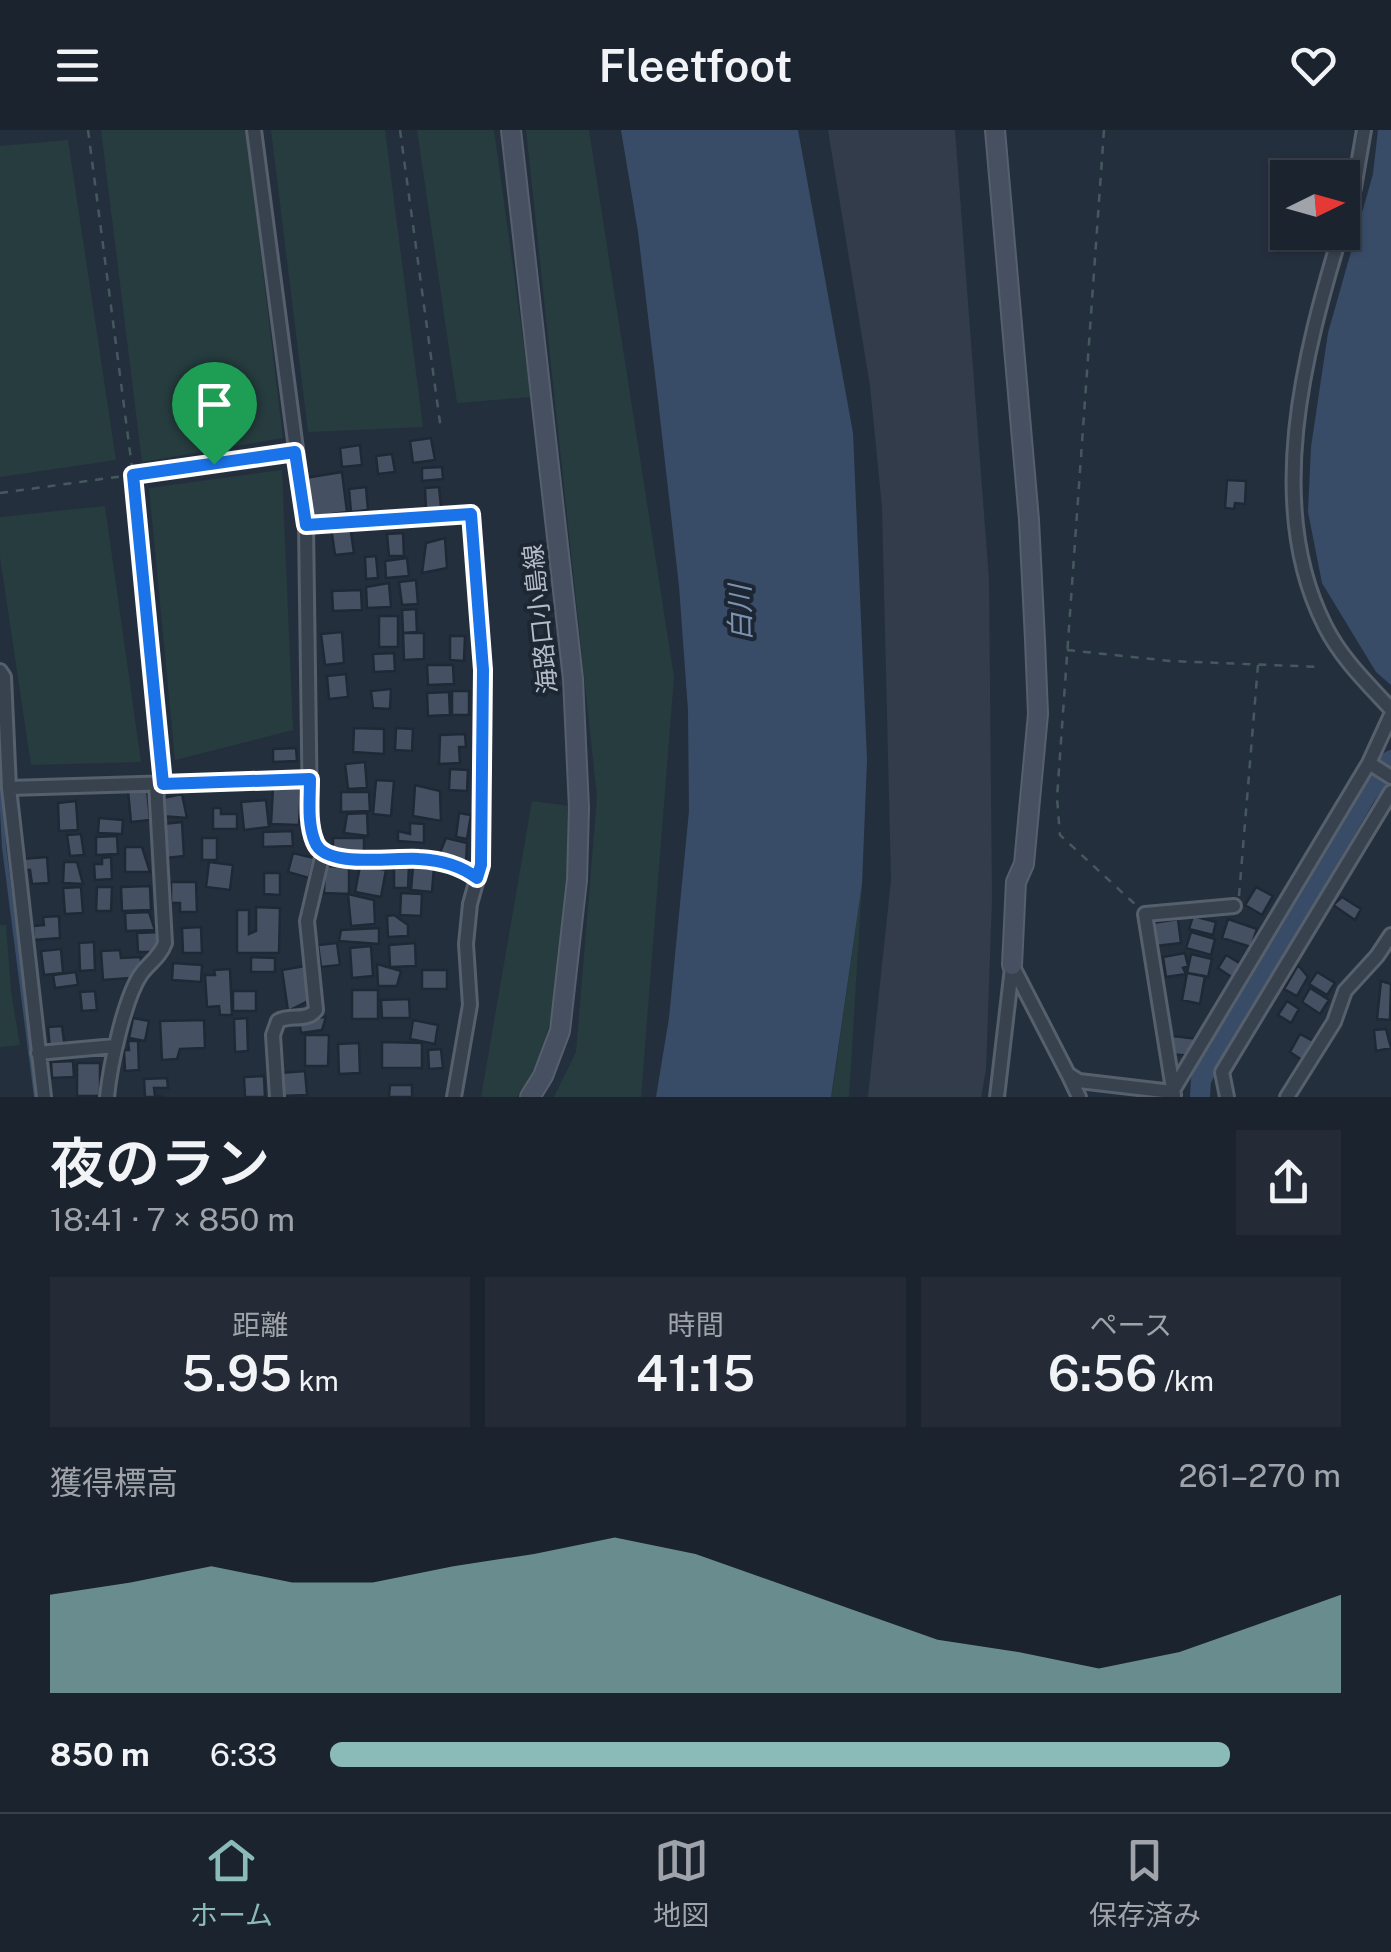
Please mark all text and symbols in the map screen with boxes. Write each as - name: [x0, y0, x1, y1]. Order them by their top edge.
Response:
- icon: menu: [50, 38, 105, 93]
- icon: heart: [1286, 38, 1341, 93]
- text: Fleetfoot: [599, 39, 792, 92]
- north arrow: [1270, 160, 1360, 250]
- map controls: [1270, 160, 1360, 250]
- pin: [172, 362, 257, 465]
- icon: arrive: [187, 377, 242, 432]
- street label: 海路口小島線: [517, 543, 563, 695]
- water label: 白川: [722, 582, 756, 641]
- button: share: [1236, 1130, 1341, 1235]
- text: 夜のラン: [50, 1131, 270, 1195]
- text: 18:41 · 7 × 850 m: [50, 1201, 295, 1238]
- text: 距離: [232, 1308, 288, 1341]
- text: 時間: [667, 1308, 724, 1341]
- text: ペース: [1090, 1308, 1172, 1341]
- text: 5.95: [182, 1343, 292, 1402]
- text: 41:15: [636, 1343, 755, 1402]
- text: 6:56: [1048, 1343, 1157, 1402]
- text: km: [292, 1364, 339, 1397]
- text: /km: [1157, 1364, 1214, 1397]
- text: 261–270 m: [1179, 1457, 1341, 1494]
- text: 獲得標高: [50, 1464, 178, 1501]
- text: 850 m: [50, 1736, 150, 1773]
- text: 6:33: [210, 1736, 277, 1773]
- tab: ホーム: [190, 1833, 273, 1933]
- tab: 地図: [653, 1833, 709, 1933]
- tab: 保存済み: [1089, 1833, 1201, 1933]

